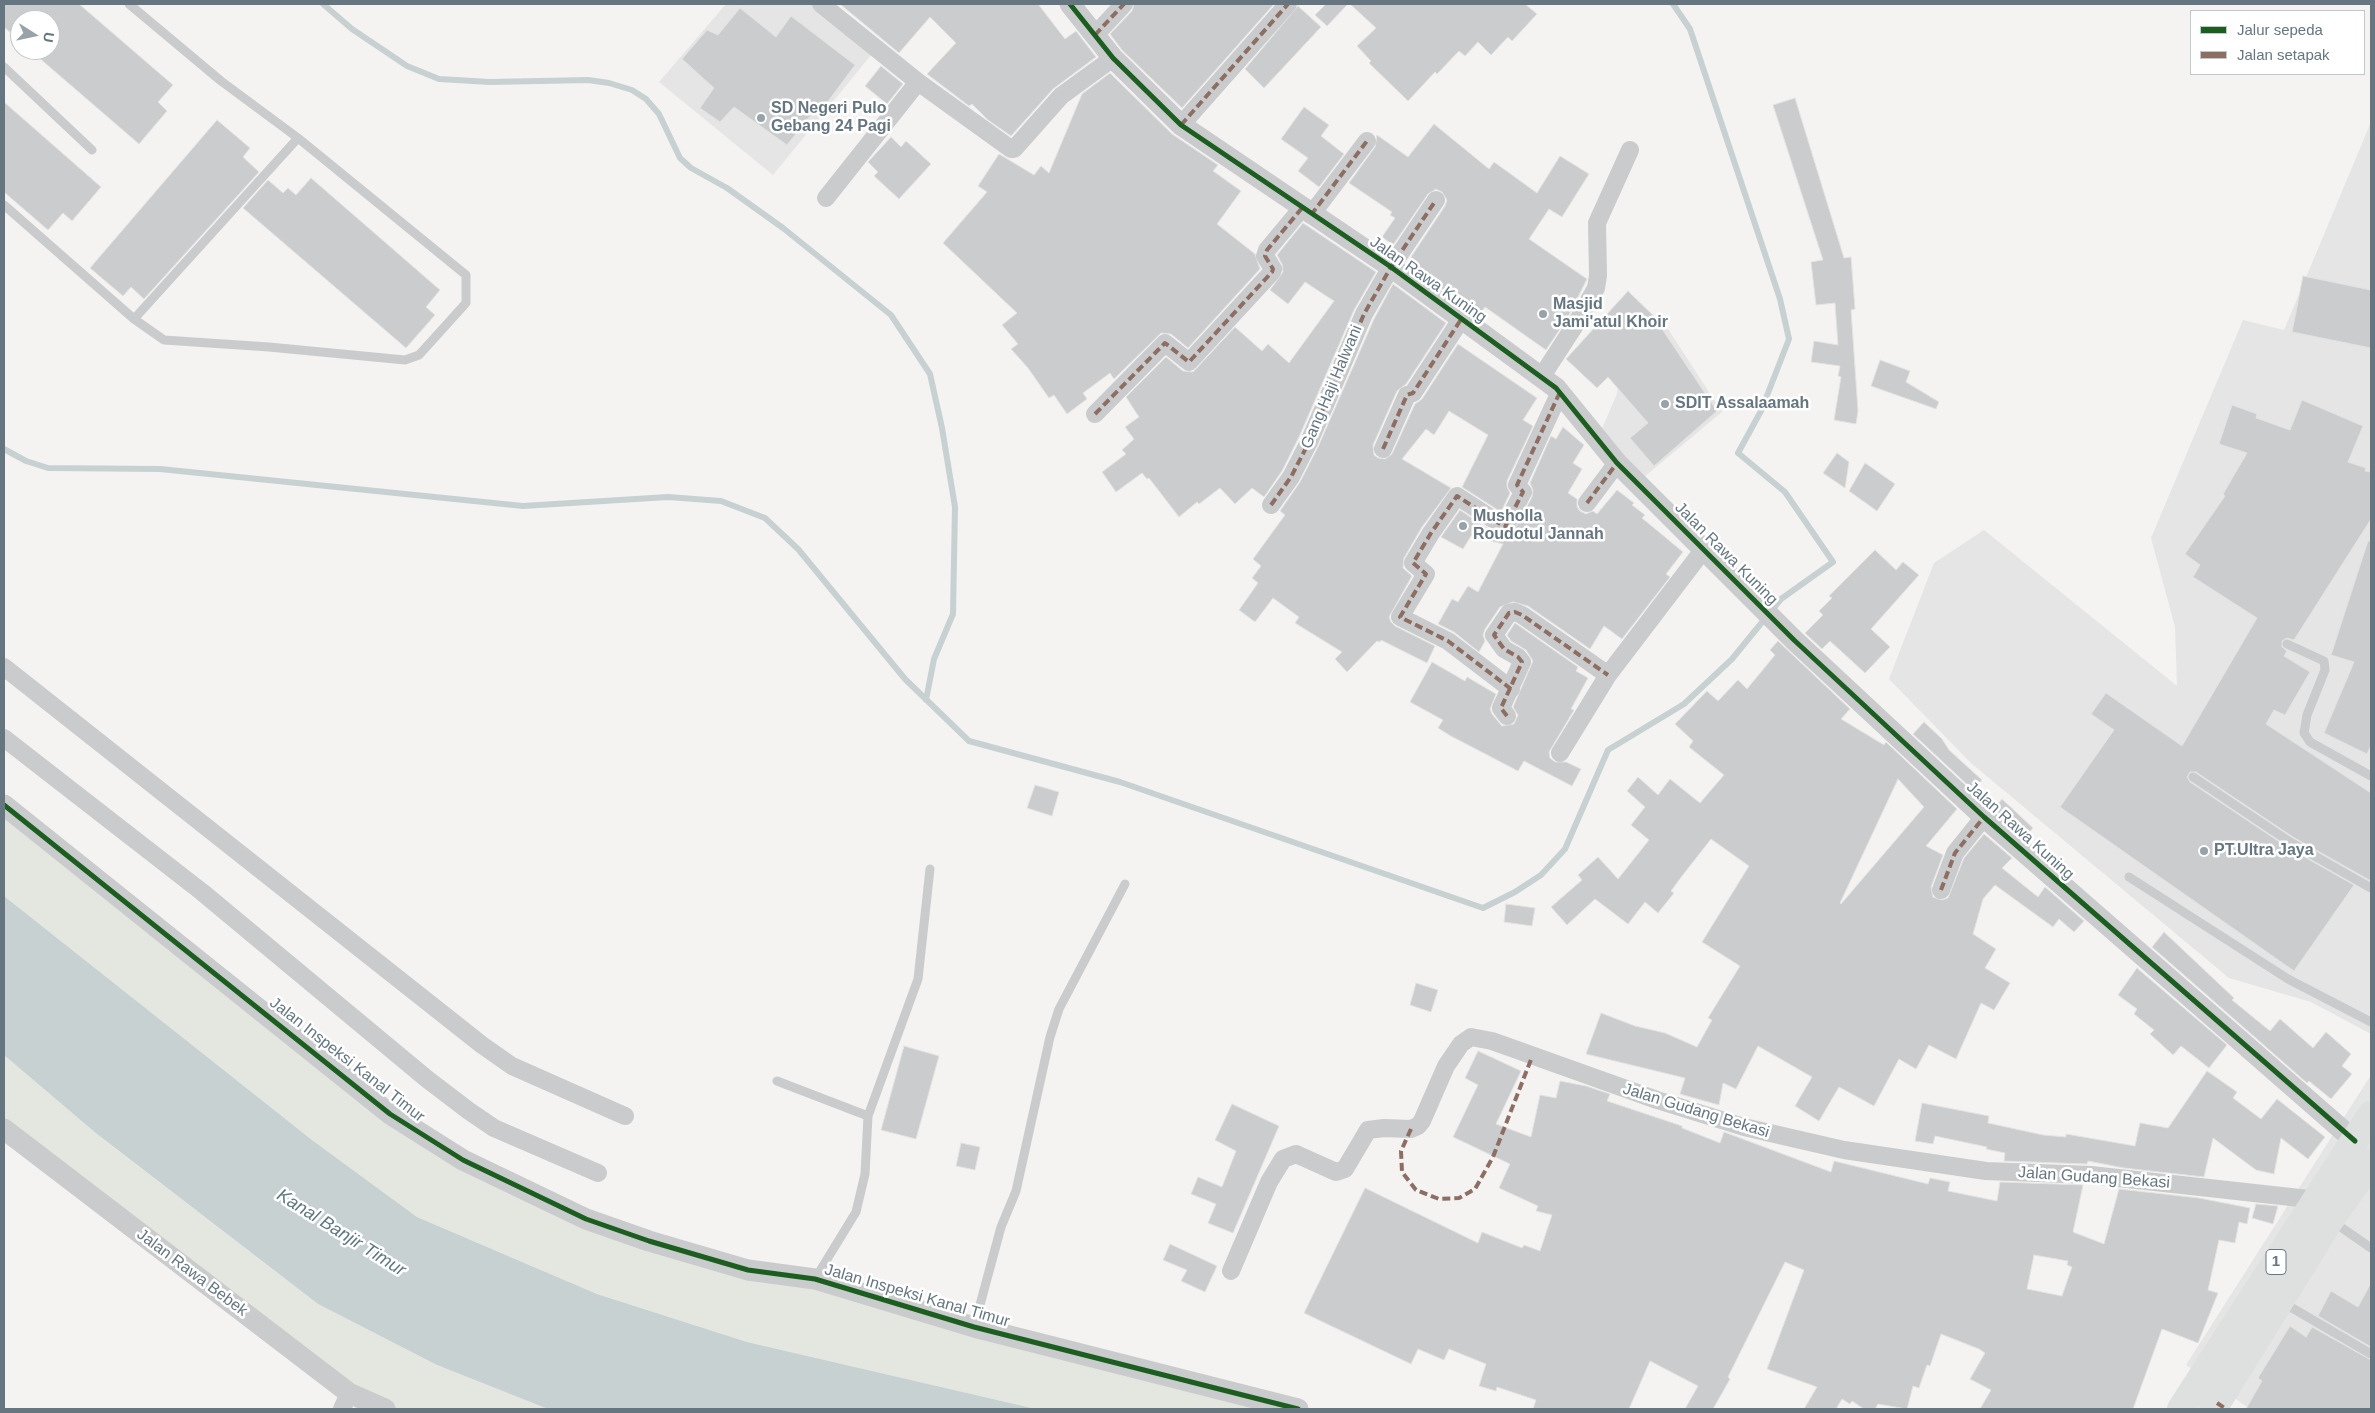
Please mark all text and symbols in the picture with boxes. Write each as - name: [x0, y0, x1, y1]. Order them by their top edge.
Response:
- north arrow: [10, 10, 60, 60]
- legend: [2190, 10, 2365, 75]
- text: Jalur sepeda: [2237, 21, 2323, 38]
- text: U: [40, 31, 58, 44]
- text: Jalan setapak: [2237, 46, 2330, 63]
- place label: SD Negeri Pulo Gebang 24 Pagi: [771, 99, 891, 137]
- marker: SD Negeri Pulo Gebang 24 Pagi: [755, 112, 767, 124]
- street label: Jalan Rawa Kuning: [1366, 233, 1490, 327]
- place label: Masjid Jami'atul Khoir: [1553, 295, 1668, 333]
- marker: Masjid Jami'atul Khoir: [1537, 308, 1549, 320]
- street label: Gang Haji Halwani: [1297, 322, 1367, 452]
- place label: SDIT Assalaamah: [1675, 394, 1809, 414]
- marker: SDIT Assalaamah: [1659, 398, 1671, 410]
- street label: Jalan Rawa Kuning: [1670, 498, 1782, 610]
- place label: Musholla Roudotul Jannah: [1473, 507, 1604, 545]
- marker: Musholla Roudotul Jannah: [1457, 520, 1469, 532]
- street label: Jalan Rawa Kuning: [1962, 778, 2078, 884]
- place label: PT.Ultra Jaya: [2214, 841, 2314, 861]
- marker: PT.Ultra Jaya: [2198, 845, 2210, 857]
- street label: Jalan Inspeksi Kanal Timur: [266, 993, 428, 1127]
- street label: Jalan Gudang Bekasi: [1620, 1080, 1772, 1142]
- street label: Jalan Gudang Bekasi: [2017, 1163, 2171, 1193]
- water label: Kanal Banjir Timur: [273, 1185, 409, 1281]
- street label: Jalan Rawa Bebek: [133, 1225, 251, 1321]
- road number: 1: [2266, 1250, 2286, 1274]
- street label: Jalan Inspeksi Kanal Timur: [822, 1260, 1012, 1332]

